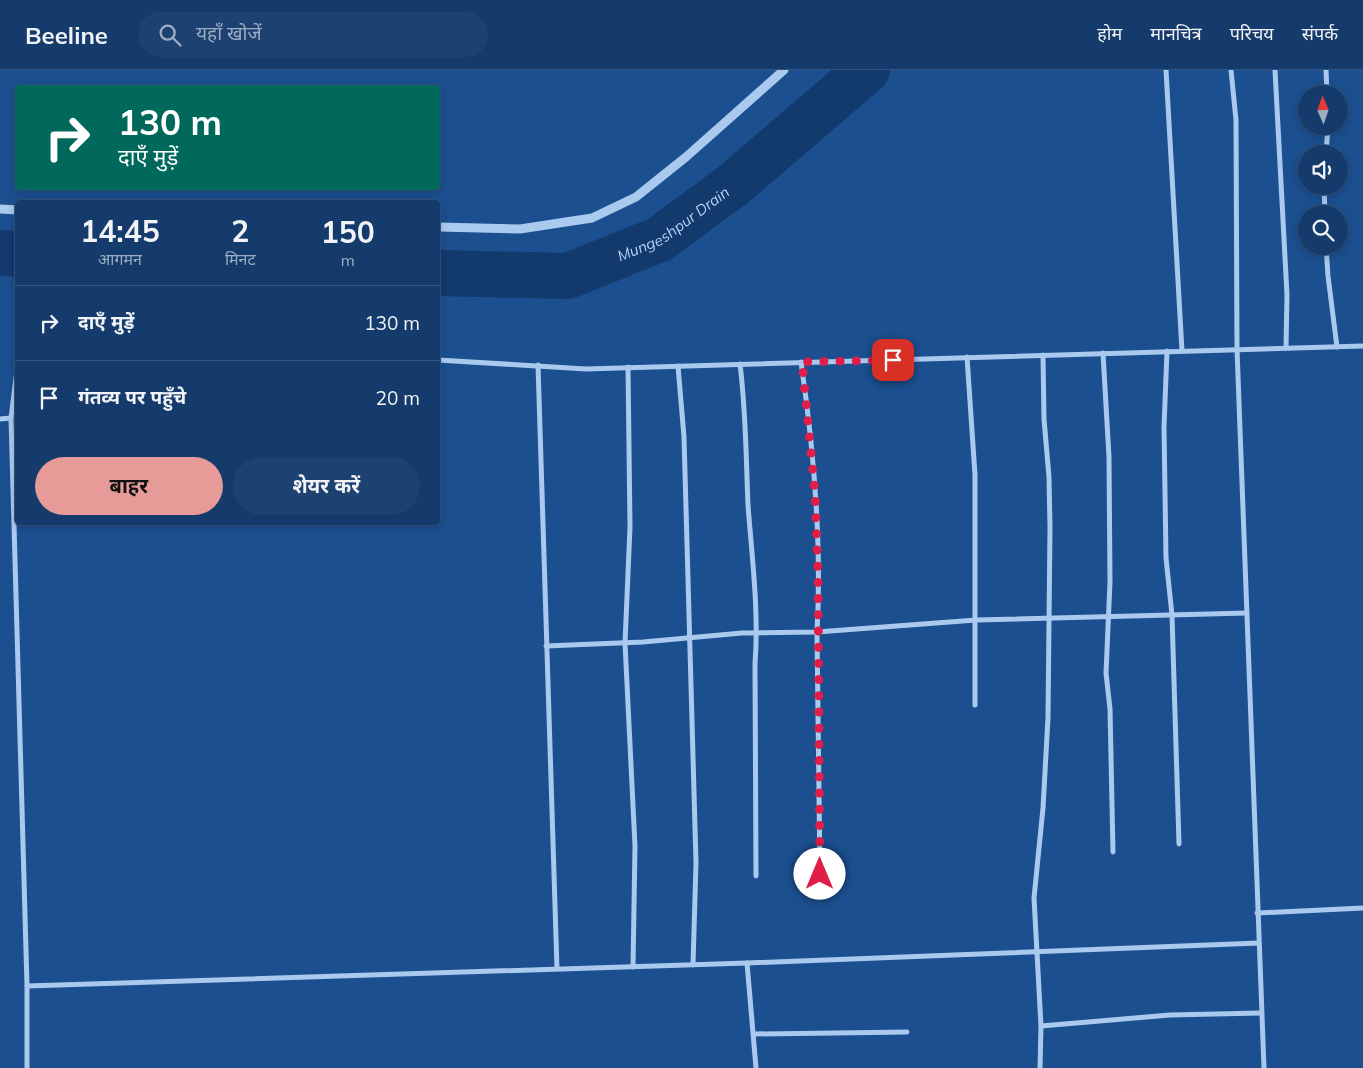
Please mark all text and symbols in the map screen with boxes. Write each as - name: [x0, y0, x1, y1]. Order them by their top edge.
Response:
- search box: [138, 12, 488, 57]
- text: Beeline: [25, 20, 108, 50]
- icon: search: [156, 21, 184, 49]
- text: यहाँ खोजें: [196, 21, 262, 45]
- text: होम: [1097, 22, 1122, 45]
- text: मानचित्र: [1150, 22, 1202, 45]
- text: परिचय: [1230, 22, 1274, 45]
- text: संपर्क: [1302, 22, 1338, 45]
- north arrow: [1298, 85, 1348, 135]
- map controls: [1298, 85, 1348, 255]
- text: 130 m: [118, 100, 222, 144]
- icon: right: [35, 105, 100, 170]
- text: दाएँ मुड़ें: [118, 143, 178, 171]
- button: sound: [1298, 145, 1348, 195]
- water label: Mungeshpur Drain: [614, 182, 733, 265]
- button: search: [1298, 205, 1348, 255]
- text: 14:45: [80, 212, 160, 250]
- text: 2: [231, 212, 249, 250]
- text: 150: [321, 213, 375, 251]
- text: आगमन: [98, 249, 142, 269]
- text: मिनट: [225, 249, 256, 269]
- text: m: [341, 250, 355, 270]
- icon: right: [35, 309, 63, 337]
- text: दाएँ मुड़ें: [78, 310, 134, 334]
- text: 130 m: [364, 311, 420, 335]
- pin: [872, 339, 914, 381]
- icon: arrive: [879, 346, 907, 374]
- icon: arrive: [35, 384, 63, 412]
- text: गंतव्य पर पहुँचे: [78, 385, 186, 409]
- text: 20 m: [376, 386, 420, 410]
- button: बाहर: [35, 457, 223, 515]
- button: शेयर करें: [233, 457, 420, 515]
- position arrow: [793, 847, 845, 899]

